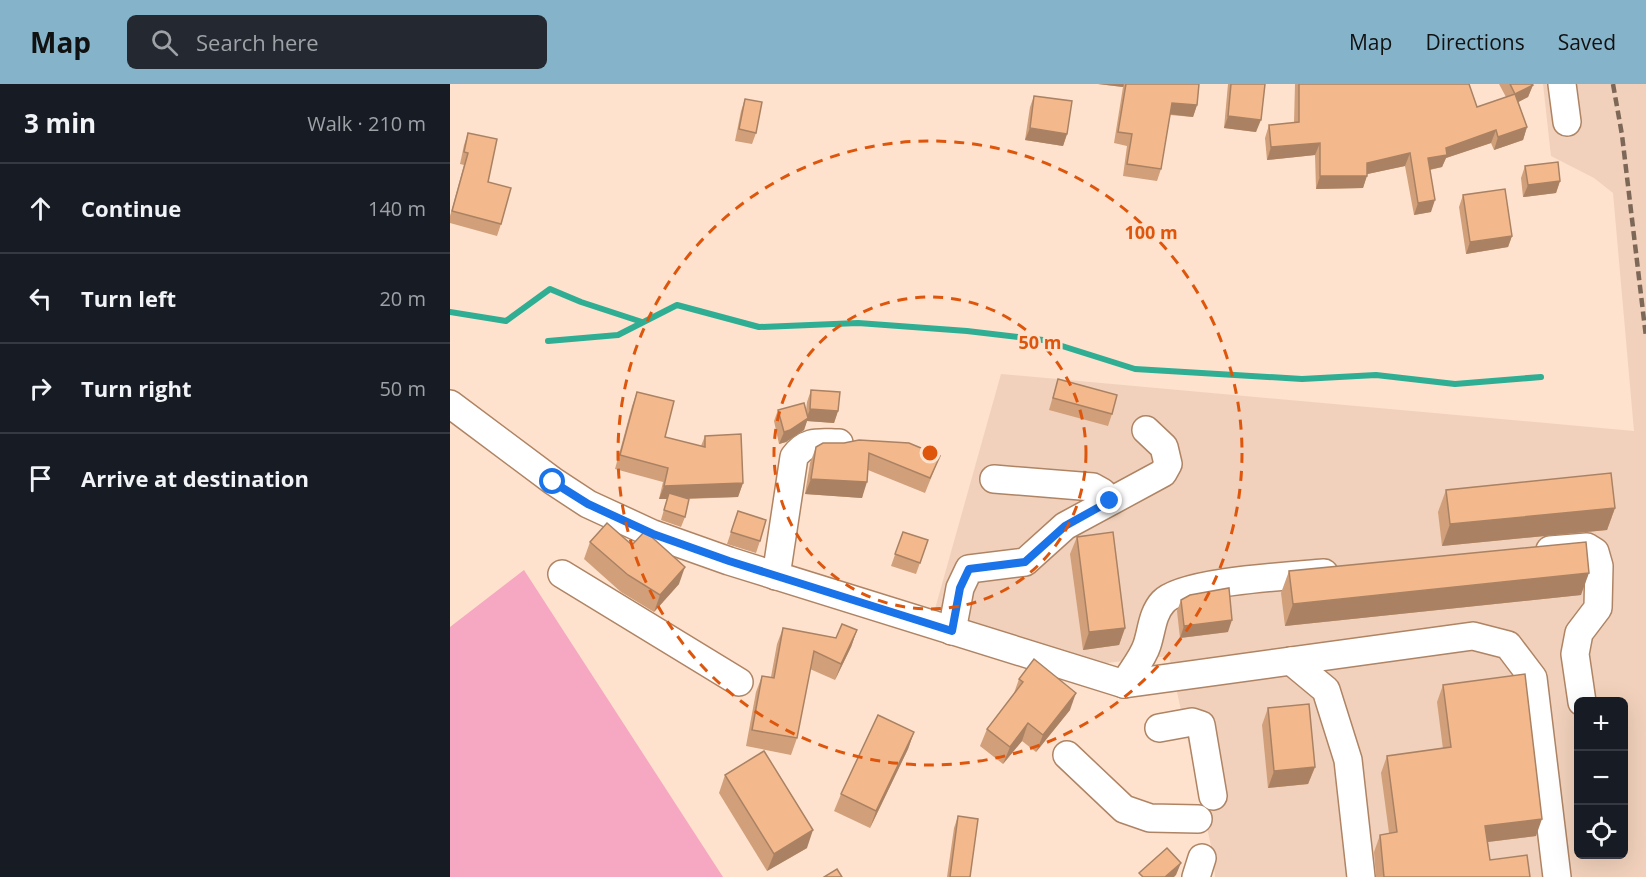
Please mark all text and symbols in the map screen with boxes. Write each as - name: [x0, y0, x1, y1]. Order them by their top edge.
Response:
- search box: [127, 15, 547, 69]
- text: Map: [30, 23, 91, 61]
- icon: search: [148, 26, 181, 59]
- text: Search here: [196, 27, 319, 57]
- text: Map: [1349, 28, 1392, 56]
- text: Directions: [1425, 28, 1525, 56]
- text: Saved: [1558, 28, 1616, 56]
- text: 3 min: [24, 105, 96, 141]
- text: Walk · 210 m: [307, 110, 426, 137]
- icon: ahead: [24, 192, 57, 225]
- text: Continue: [81, 193, 181, 223]
- text: 140 m: [368, 195, 426, 222]
- text: 100 m: [1124, 220, 1178, 244]
- icon: left: [24, 282, 57, 315]
- text: Turn left: [81, 283, 176, 313]
- text: 20 m: [379, 285, 426, 312]
- text: 50 m: [1019, 330, 1061, 354]
- icon: right: [24, 372, 57, 405]
- text: Turn right: [81, 373, 192, 403]
- text: 50 m: [379, 375, 426, 402]
- centre of rings: [920, 443, 940, 463]
- icon: arrive: [24, 462, 57, 495]
- text: Arrive at destination: [81, 463, 309, 493]
- route start: [539, 468, 565, 494]
- route end: [1096, 487, 1122, 513]
- map controls: [1574, 697, 1628, 859]
- button: +: [1574, 697, 1628, 751]
- button: −: [1574, 751, 1628, 805]
- button: locate: [1574, 805, 1628, 859]

